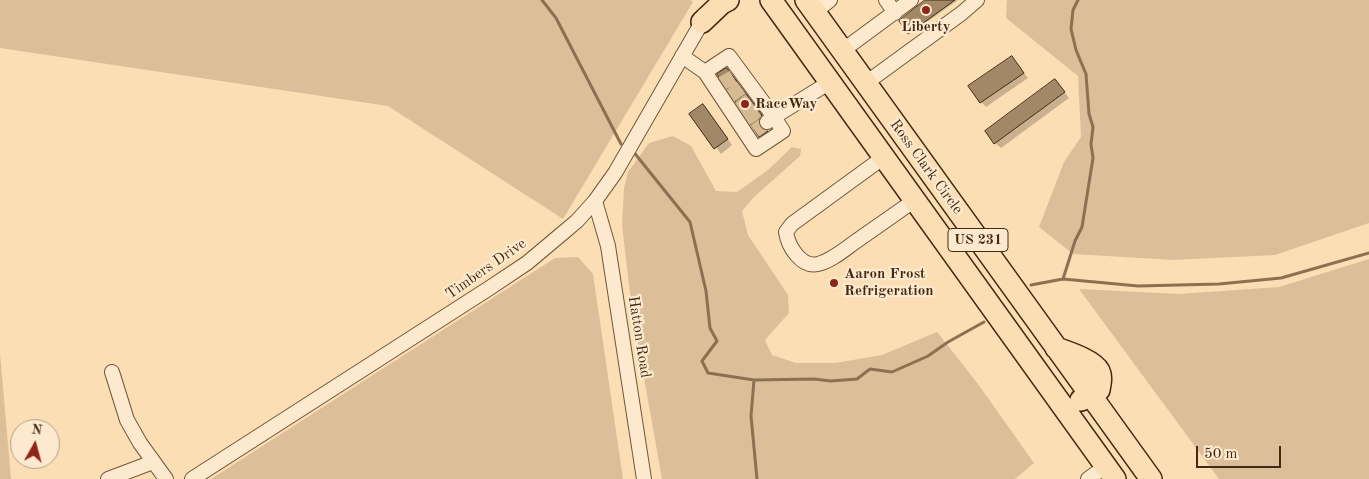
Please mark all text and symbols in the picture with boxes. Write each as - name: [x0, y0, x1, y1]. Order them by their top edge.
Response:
- marker: Liberty: [920, 4, 932, 16]
- place label: Liberty: [901, 18, 951, 36]
- place label: RaceWay: [755, 95, 817, 113]
- marker: RaceWay: [739, 98, 751, 110]
- street label: Ross Clark Circle: [886, 116, 966, 218]
- road number: US 231: [948, 228, 1008, 252]
- street label: Timbers Drive: [442, 235, 530, 303]
- place label: Aaron Frost Refrigeration: [844, 265, 934, 300]
- marker: Aaron Frost Refrigeration: [828, 277, 840, 289]
- street label: Hatton Road: [624, 295, 654, 379]
- north arrow: [10, 419, 60, 469]
- text: N: [31, 423, 43, 438]
- scale bar: [1199, 436, 1284, 468]
- text: 50 m: [1204, 447, 1238, 462]

